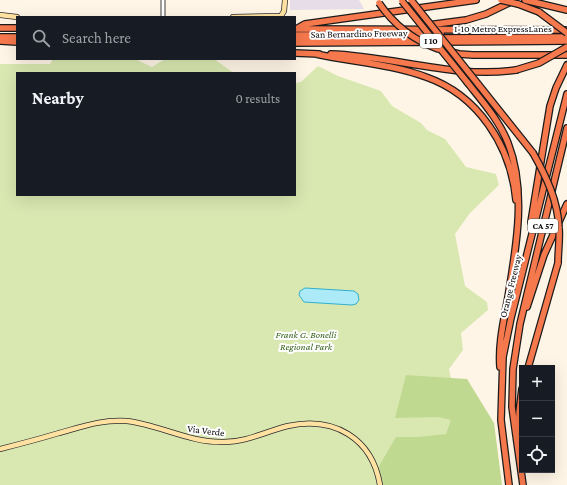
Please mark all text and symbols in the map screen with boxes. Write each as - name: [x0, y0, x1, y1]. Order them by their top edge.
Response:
- search box: [16, 16, 296, 60]
- street label: I-10 Metro ExpressLanes: [454, 23, 552, 34]
- icon: search: [30, 27, 52, 49]
- street label: San Bernardino Freeway: [310, 27, 408, 40]
- text: Search here: [62, 30, 131, 46]
- road number: I 10: [420, 34, 442, 48]
- text: Nearby: [32, 89, 84, 108]
- text: 0 results: [235, 91, 280, 106]
- road number: CA 57: [528, 219, 558, 233]
- street label: Orange Freeway: [497, 253, 524, 319]
- park label: Frank G. Bonelli Regional Park: [276, 329, 337, 352]
- map controls: [519, 365, 555, 473]
- button: +: [519, 365, 555, 401]
- button: −: [519, 401, 555, 437]
- street label: Via Verde: [187, 423, 226, 438]
- button: locate: [519, 437, 555, 473]

